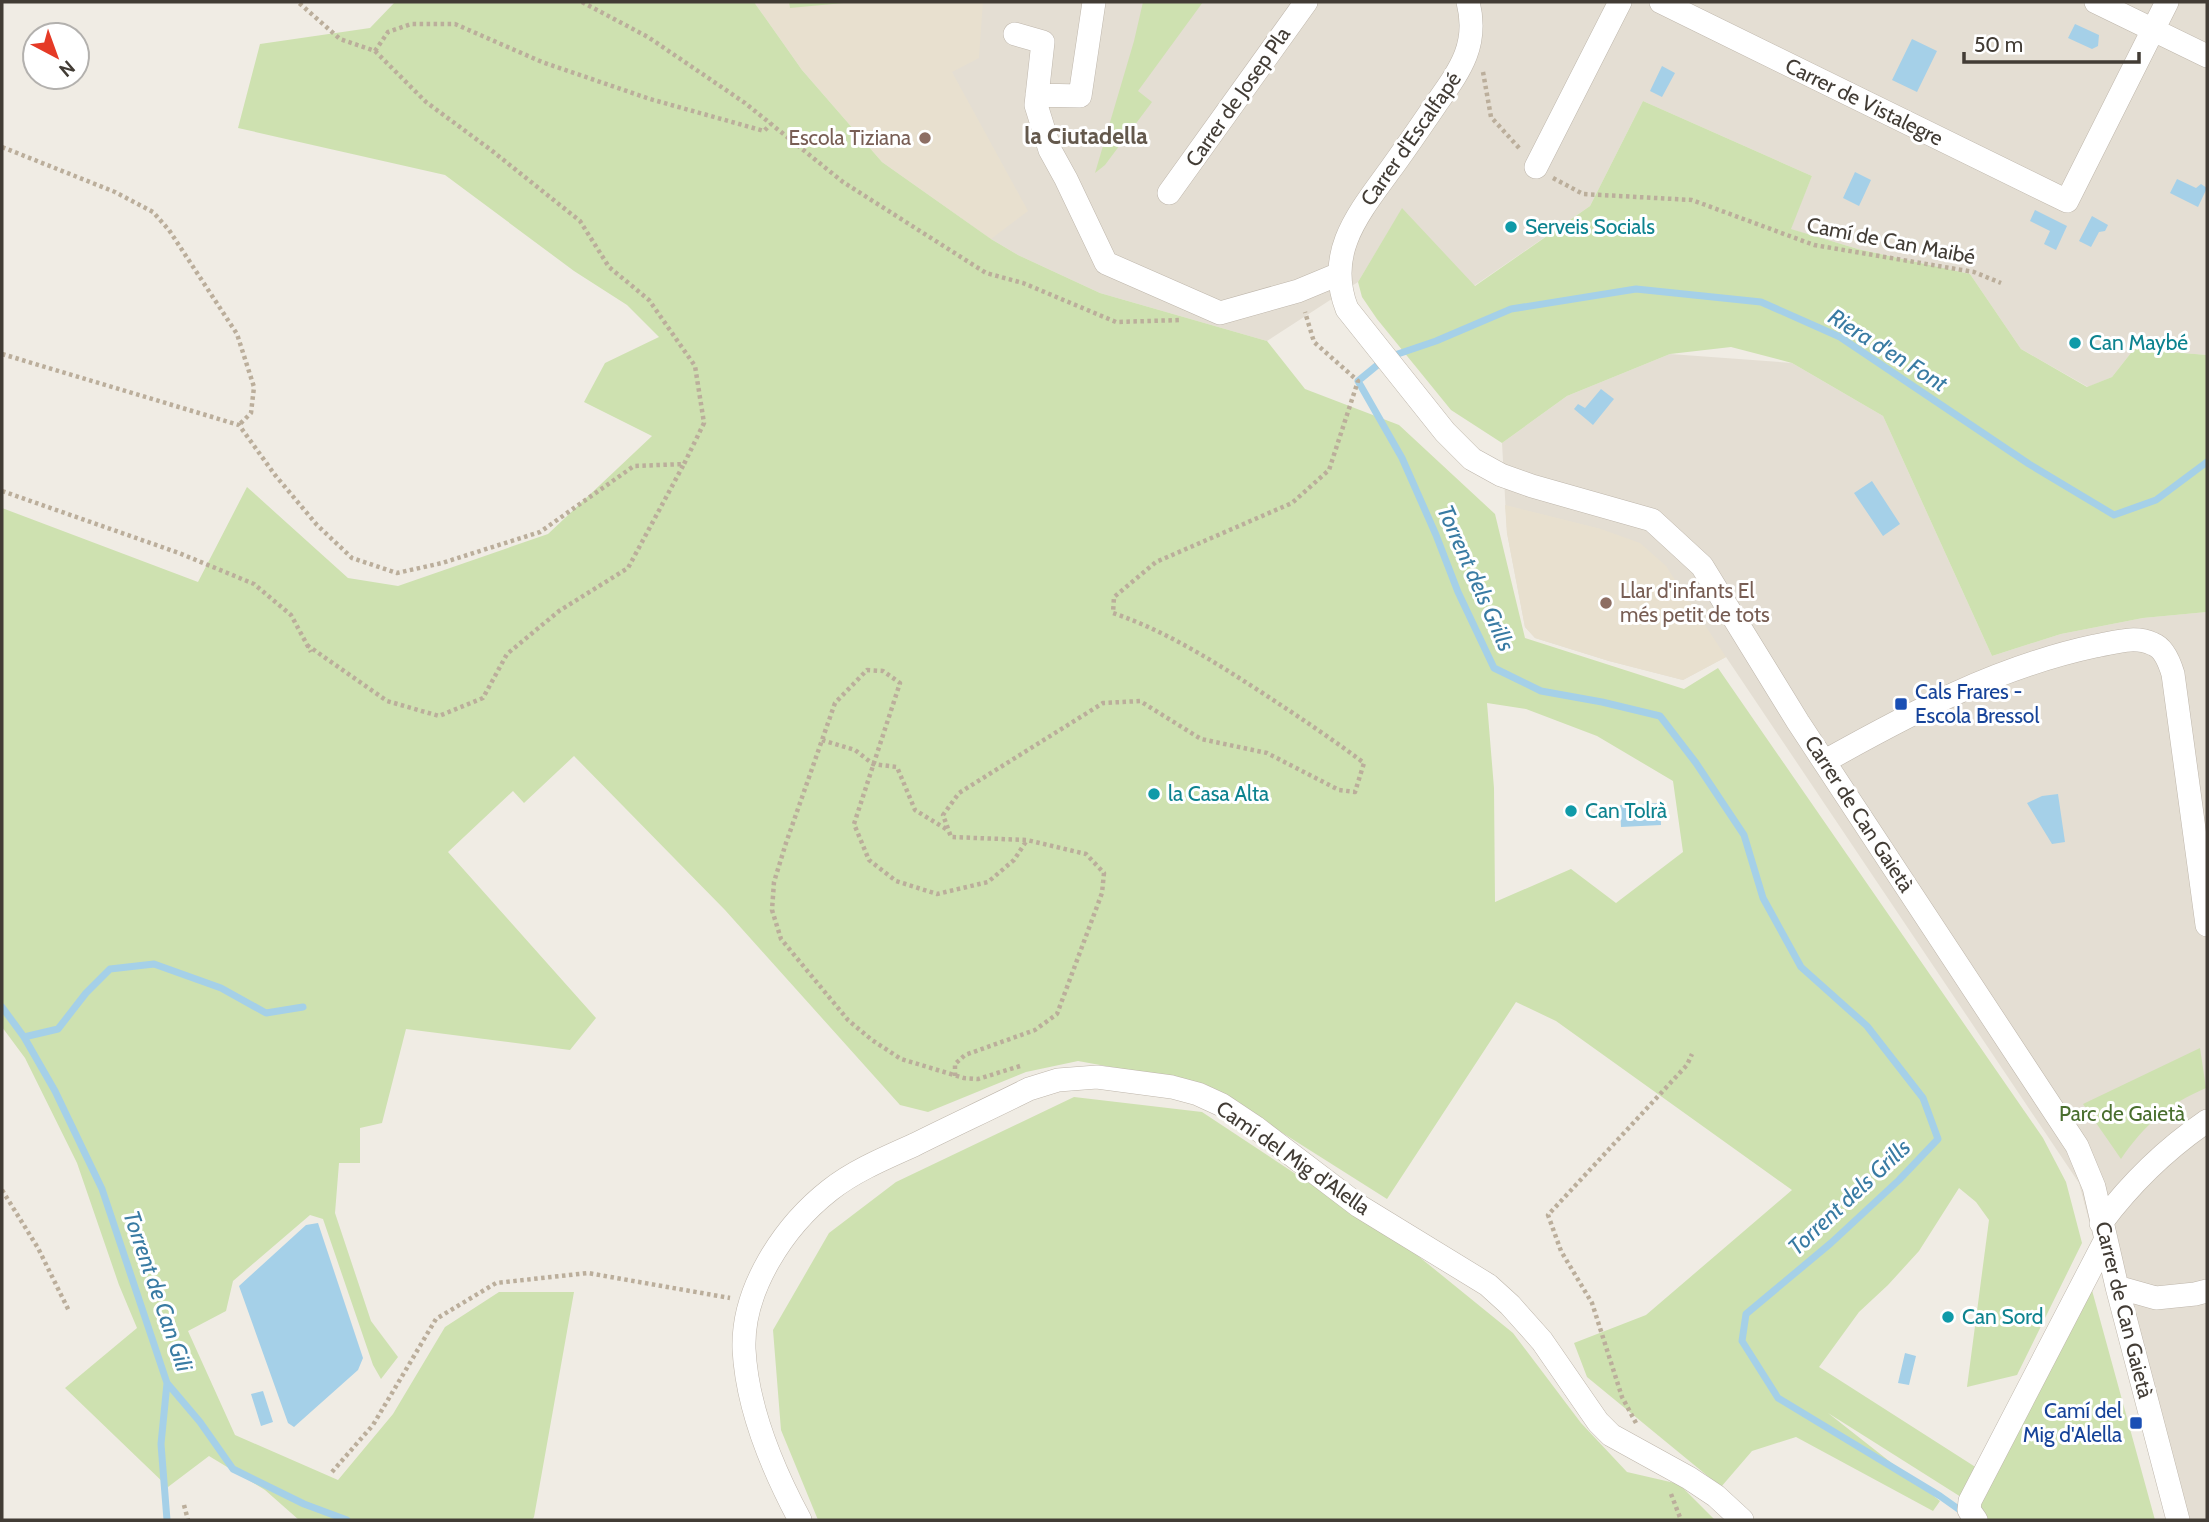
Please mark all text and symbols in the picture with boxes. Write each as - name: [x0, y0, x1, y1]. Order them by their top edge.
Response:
- north arrow: [21, 21, 91, 91]
- scale bar: [1964, 21, 2139, 65]
- street label: Carrer de Josep Pla: [1180, 22, 1295, 171]
- text: 50 m: [1974, 32, 2023, 57]
- street label: Carrer de Vistalegre: [1781, 53, 1947, 151]
- text: N: [54, 55, 79, 82]
- street label: Carrer d'Escalfapé: [1355, 67, 1466, 210]
- district label: la Ciutadella: [1024, 122, 1148, 150]
- place label: Escola Tiziana: [788, 125, 911, 150]
- marker: Escola Tiziana: [917, 130, 933, 146]
- street label: Camí de Can Maibé: [1805, 212, 1978, 269]
- place label: Serveis Socials: [1525, 214, 1655, 239]
- marker: Serveis Socials: [1503, 219, 1519, 235]
- water label: Riera d'en Font: [1823, 302, 1954, 398]
- place label: Can Maybé: [2089, 330, 2188, 355]
- marker: Can Maybé: [2067, 335, 2083, 351]
- water label: Torrent dels Grills: [1431, 500, 1521, 656]
- place label: Llar d'infants El més petit de tots: [1620, 578, 1770, 627]
- marker: Llar d'infants El més petit de tots: [1598, 595, 1614, 611]
- place label: Cals Frares - Escola Bressol: [1915, 679, 2039, 728]
- marker: Cals Frares - Escola Bressol: [1893, 696, 1909, 712]
- street label: Carrer de Can Gaietà: [1800, 731, 1919, 897]
- place label: la Casa Alta: [1168, 781, 1269, 806]
- marker: la Casa Alta: [1146, 786, 1162, 802]
- place label: Can Tolrà: [1585, 798, 1667, 823]
- marker: Can Tolrà: [1563, 803, 1579, 819]
- street label: Camí del Mig d'Alella: [1212, 1095, 1375, 1220]
- park label: Parc de Gaietà: [2059, 1101, 2185, 1126]
- water label: Torrent dels Grills: [1782, 1133, 1916, 1261]
- water label: Torrent de Can Gili: [117, 1207, 199, 1376]
- street label: Carrer de Can Gaietà: [2090, 1219, 2159, 1401]
- place label: Can Sord: [1962, 1304, 2043, 1329]
- marker: Can Sord: [1940, 1309, 1956, 1325]
- place label: Camí del Mig d'Alella: [2023, 1398, 2122, 1447]
- marker: Camí del Mig d'Alella: [2128, 1415, 2144, 1431]

